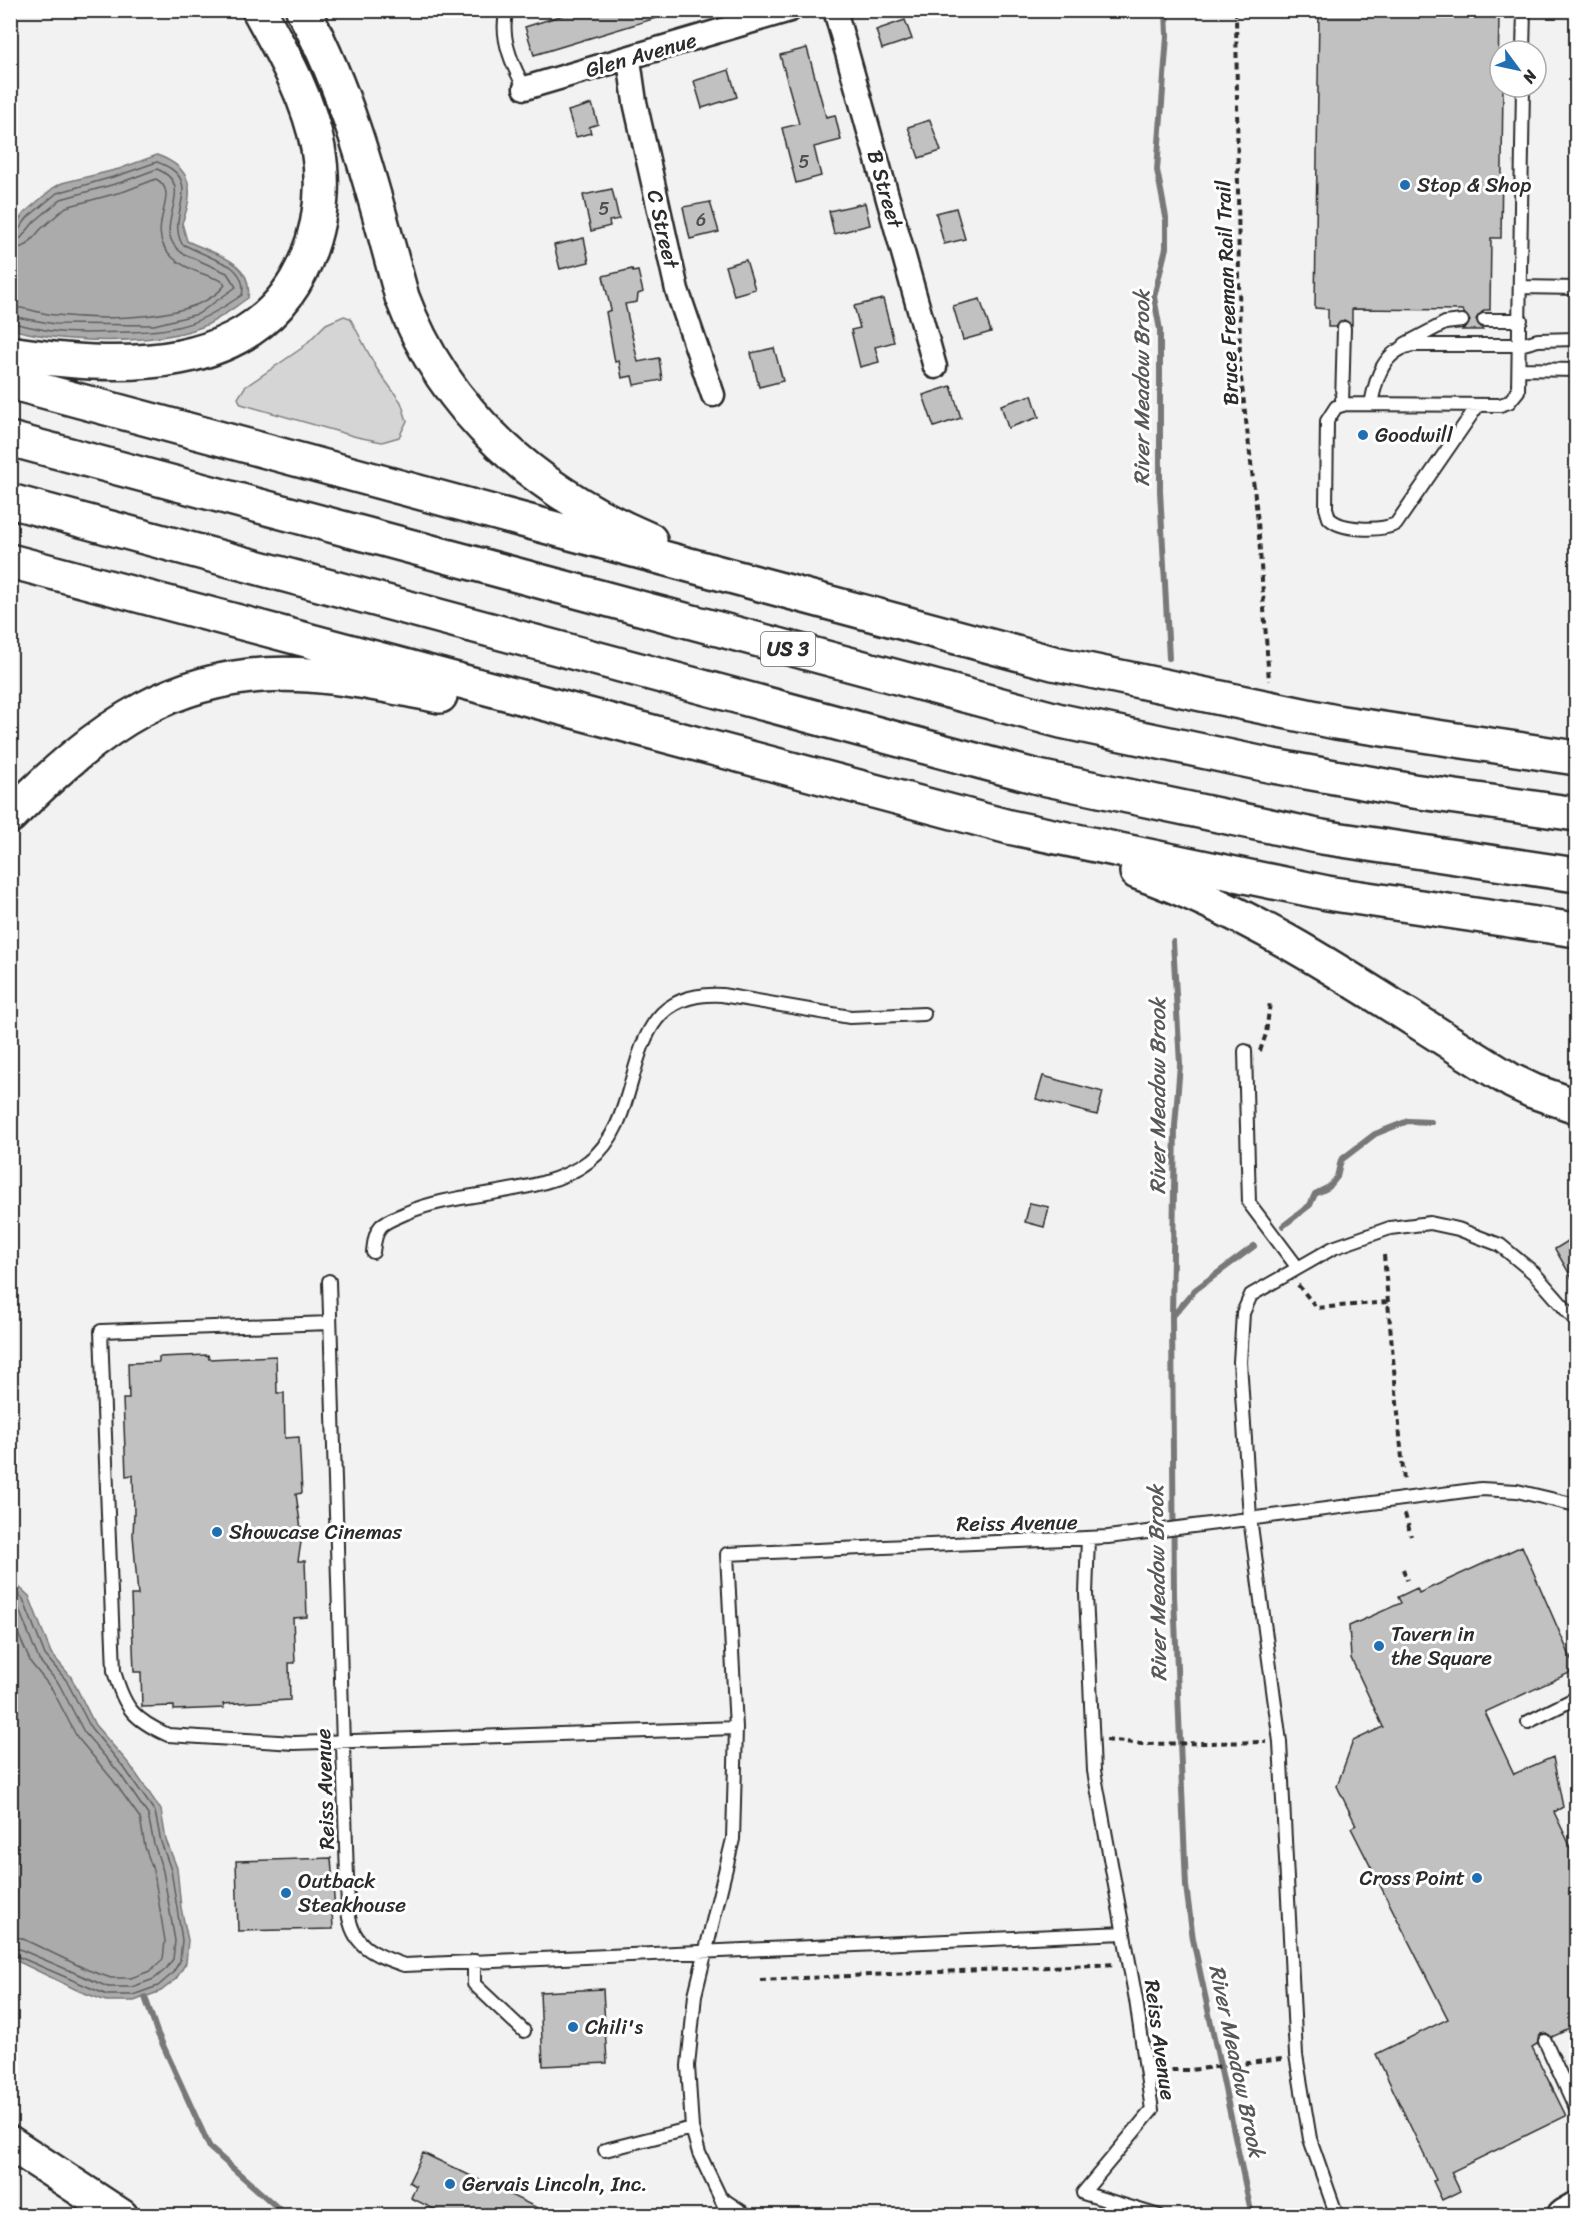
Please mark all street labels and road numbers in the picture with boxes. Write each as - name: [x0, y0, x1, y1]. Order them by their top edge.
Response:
- street label: Glen Avenue: [581, 21, 701, 89]
- street label: B Street: [856, 145, 915, 234]
- street label: Bruce Freeman Rail Trail: [1204, 179, 1250, 406]
- street label: C Street: [636, 186, 691, 274]
- road number: US 3: [761, 632, 815, 666]
- street label: Reiss Avenue: [956, 1503, 1078, 1543]
- street label: Reiss Avenue: [304, 1728, 346, 1850]
- street label: Reiss Avenue: [1133, 1977, 1187, 2103]

